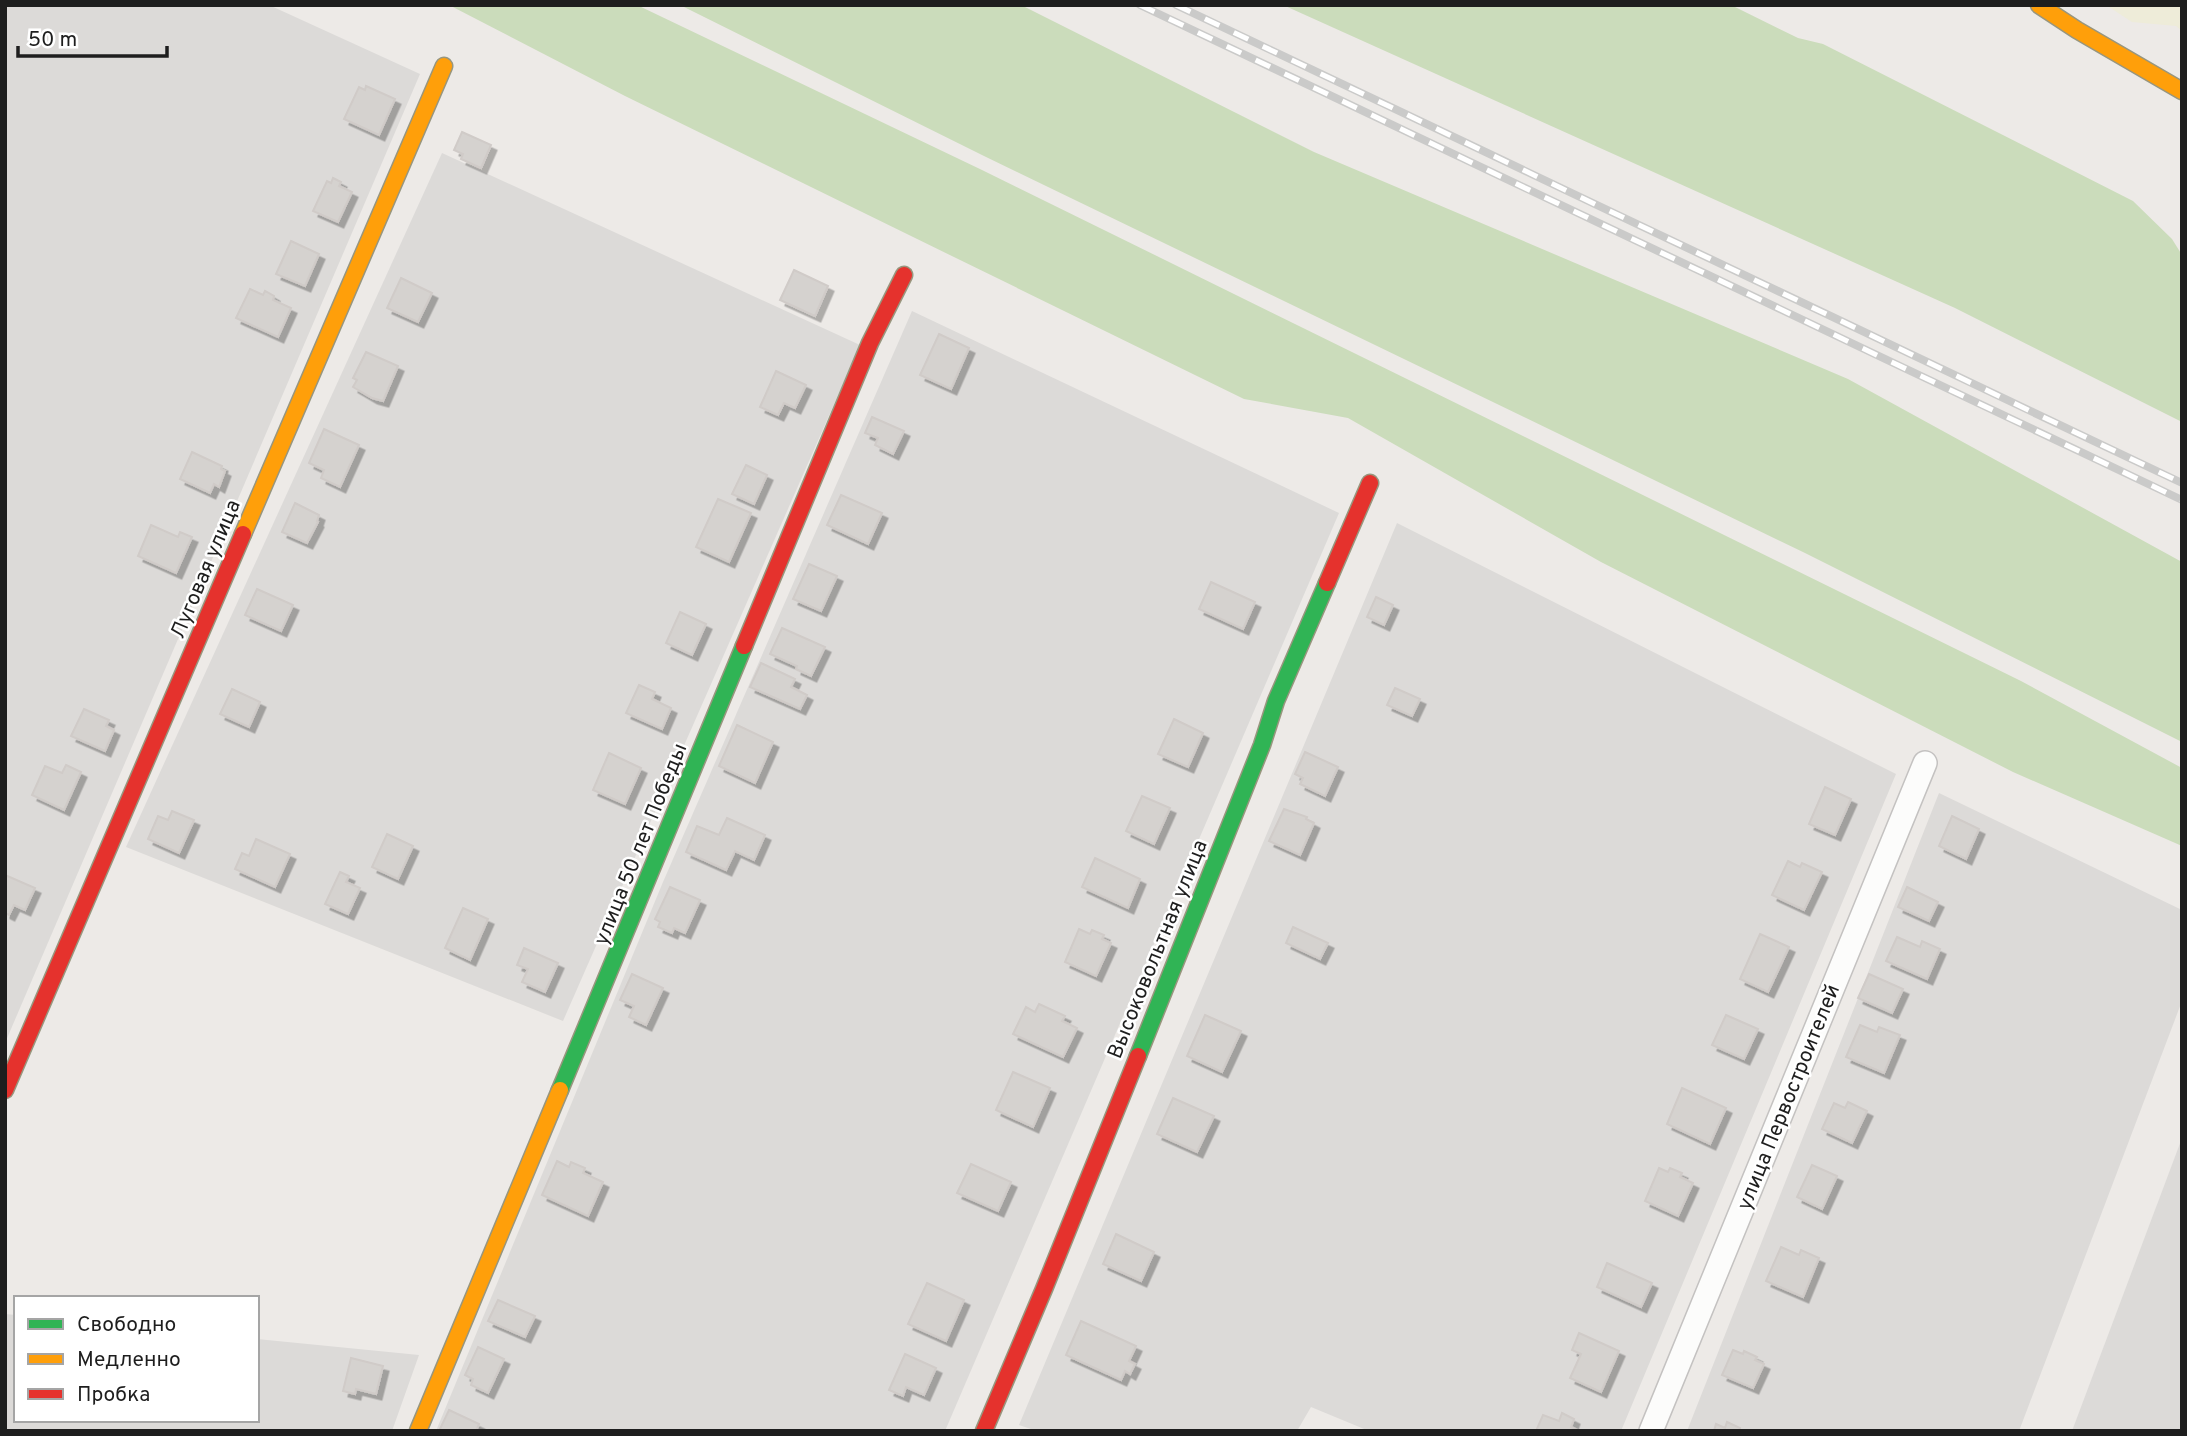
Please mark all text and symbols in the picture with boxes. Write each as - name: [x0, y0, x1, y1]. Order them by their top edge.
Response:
- scale bar: [18, 14, 166, 58]
- text: 50 m: [28, 27, 77, 54]
- street label: Луговая улица: [165, 496, 248, 643]
- street label: улица 50 лет Победы: [588, 740, 694, 950]
- street label: Высоковольтная улица: [1102, 836, 1215, 1063]
- street label: улица Первостроителей: [1732, 981, 1847, 1215]
- legend: [14, 1296, 259, 1422]
- text: Свободно: [77, 1312, 176, 1339]
- text: Медленно: [77, 1347, 181, 1374]
- text: Пробка: [77, 1382, 150, 1409]

